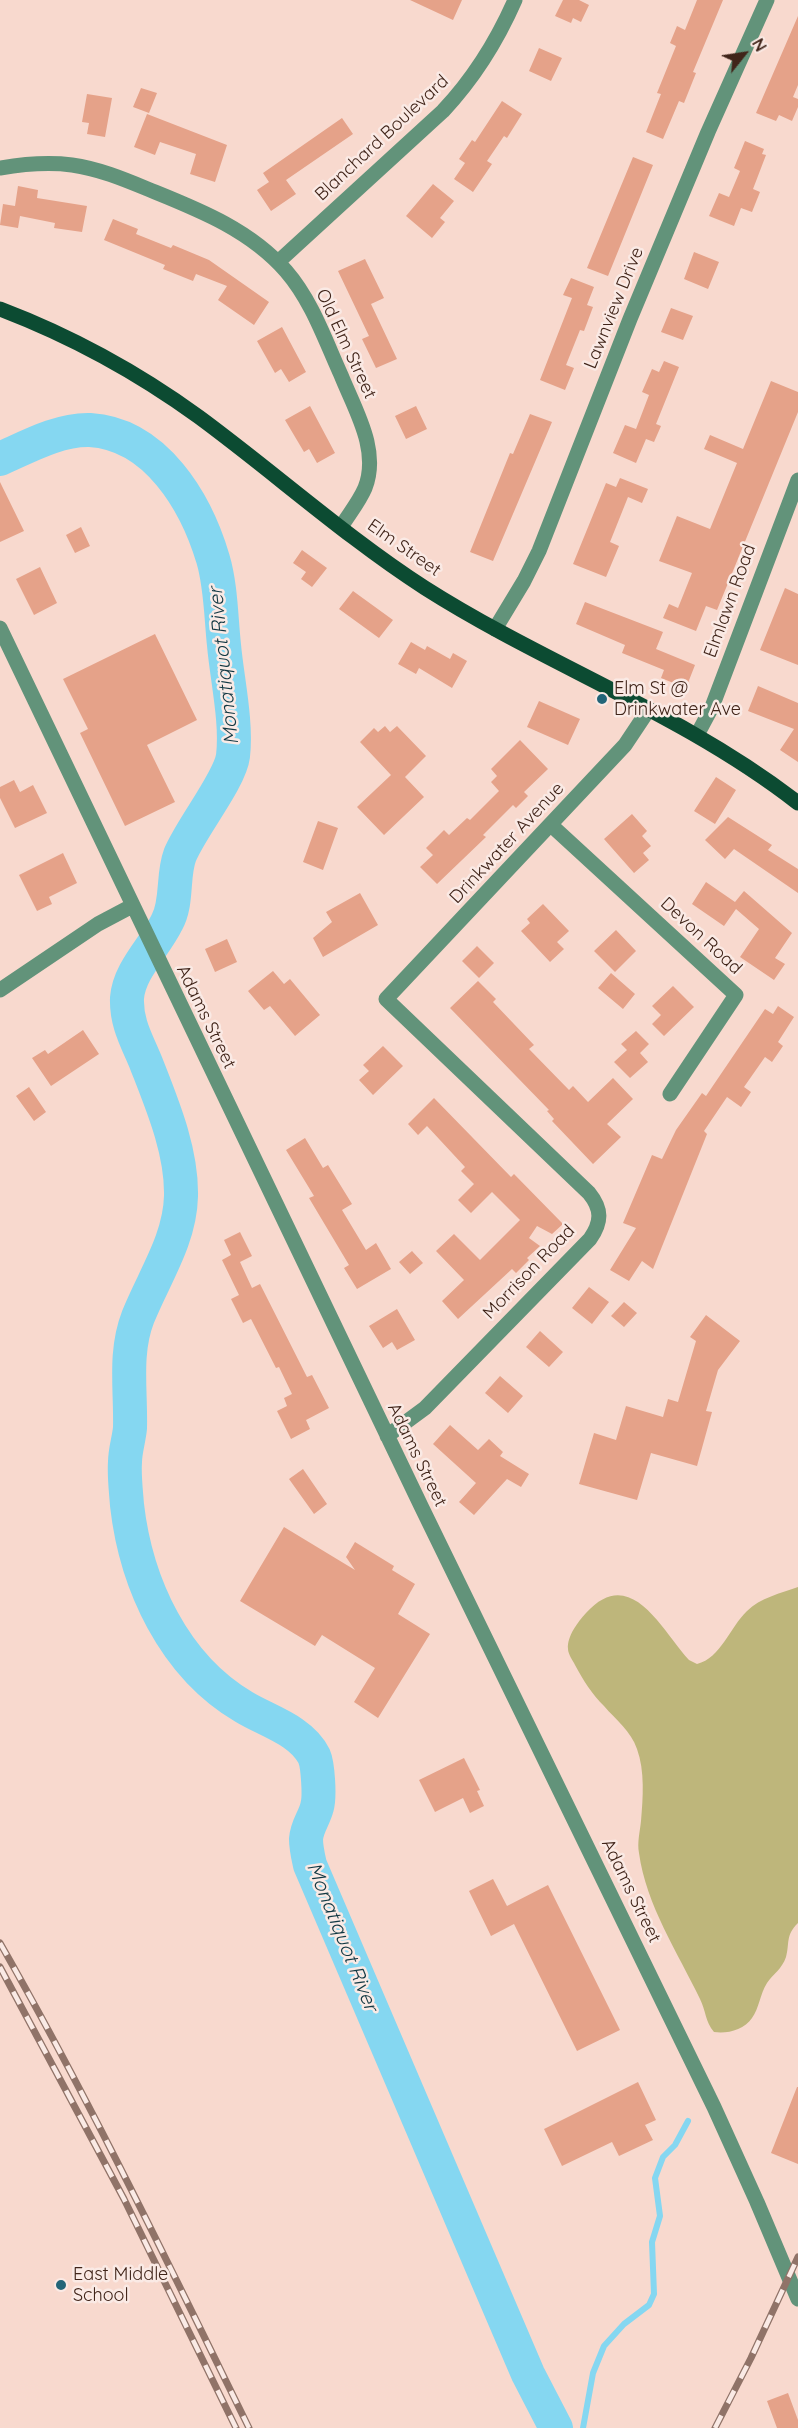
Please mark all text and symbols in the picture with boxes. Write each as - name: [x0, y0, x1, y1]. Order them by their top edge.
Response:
- north arrow: [714, 24, 774, 84]
- text: N: [748, 35, 771, 55]
- street label: Blanchard Boulevard: [311, 71, 453, 205]
- street label: Lawnview Drive: [580, 244, 648, 372]
- street label: Old Elm Street: [311, 286, 381, 402]
- street label: Elm Street: [363, 515, 445, 581]
- street label: Elmlawn Road: [699, 541, 761, 661]
- water label: Monatiquot River: [204, 586, 244, 746]
- place label: Elm St @ Drinkwater Ave: [614, 678, 741, 720]
- marker: Elm St @ Drinkwater Ave: [595, 692, 609, 706]
- street label: Drinkwater Avenue: [445, 778, 569, 908]
- street label: Devon Road: [656, 893, 746, 979]
- street label: Adams Street: [172, 962, 240, 1072]
- street label: Morrison Road: [479, 1220, 579, 1324]
- street label: Adams Street: [383, 1400, 451, 1510]
- street label: Adams Street: [597, 1836, 665, 1946]
- water label: Monatiquot River: [301, 1859, 383, 2015]
- place label: East Middle School: [73, 2264, 168, 2306]
- marker: East Middle School: [54, 2278, 68, 2292]

